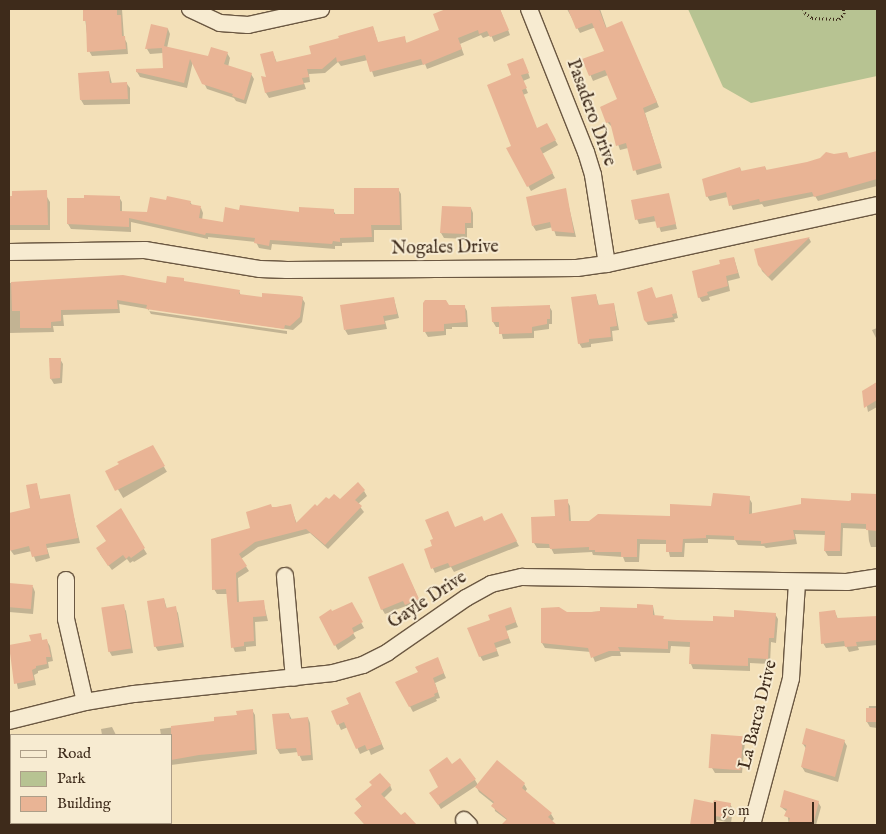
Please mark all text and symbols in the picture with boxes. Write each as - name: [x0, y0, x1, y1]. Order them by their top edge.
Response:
- street label: Pasadero Drive: [561, 57, 619, 169]
- street label: Nogales Drive: [391, 237, 499, 261]
- street label: Gayle Drive: [385, 568, 471, 634]
- street label: La Barca Drive: [735, 658, 783, 772]
- legend: [10, 734, 172, 824]
- text: Road: [57, 744, 91, 763]
- text: Park: [57, 769, 86, 788]
- scale bar: [716, 792, 816, 824]
- text: Building: [57, 794, 111, 813]
- text: 50 m: [722, 801, 750, 820]

